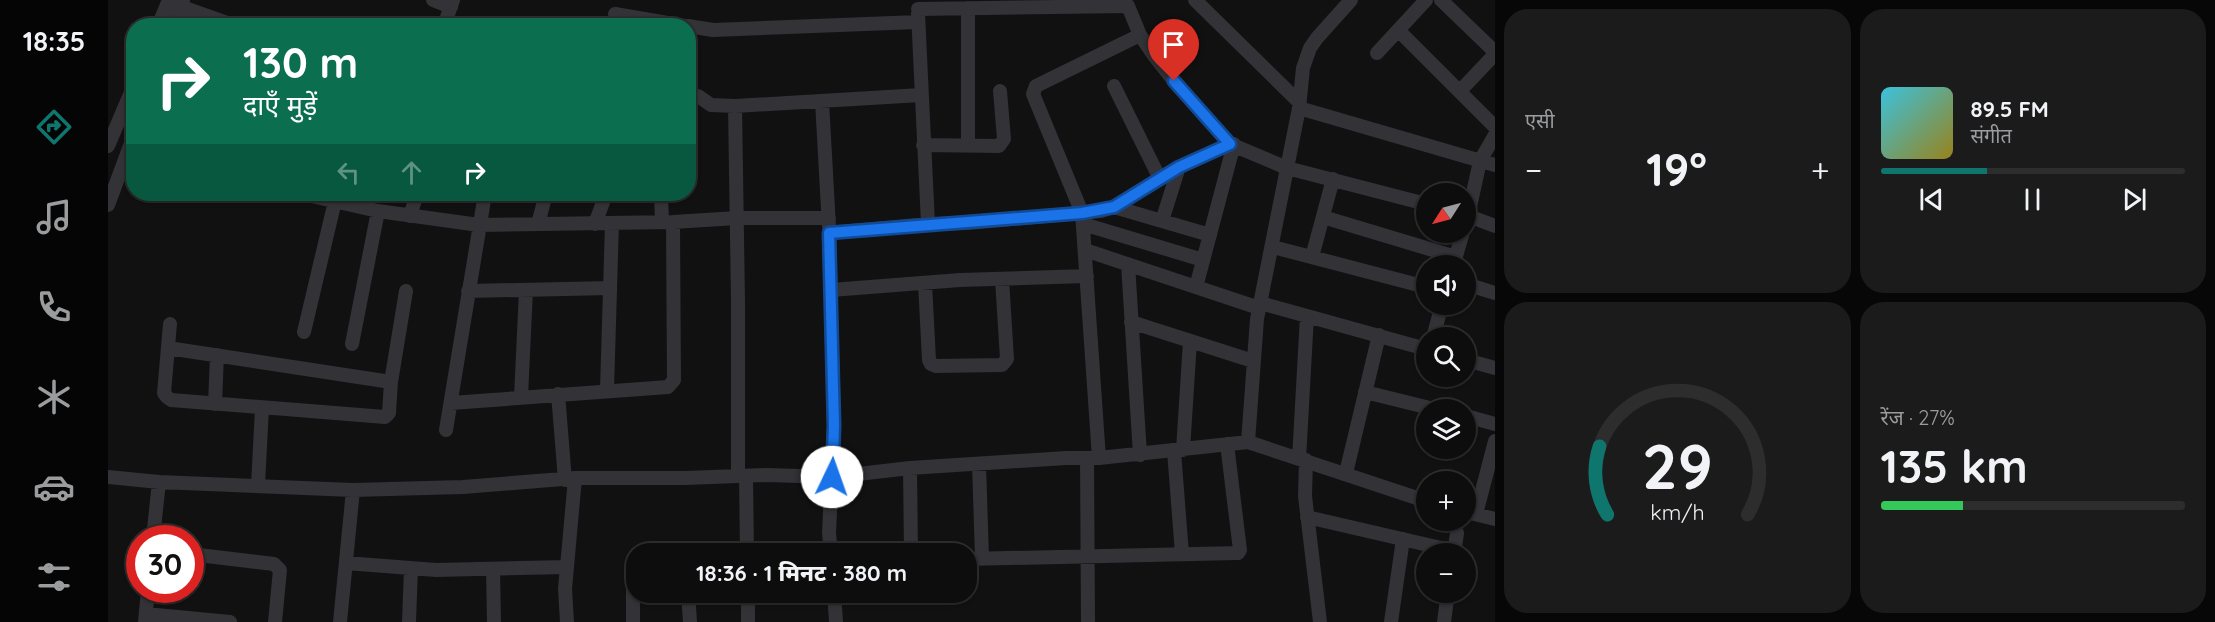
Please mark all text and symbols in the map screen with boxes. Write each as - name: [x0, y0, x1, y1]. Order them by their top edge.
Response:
- pin: [1148, 19, 1199, 81]
- text: 18:35: [23, 24, 85, 58]
- icon: arrive: [1157, 28, 1190, 61]
- text: 130 m: [243, 36, 358, 89]
- icon: right: [144, 42, 222, 120]
- text: दाएँ मुड़ें: [243, 88, 317, 122]
- text: 89.5 FM: [1971, 95, 2049, 123]
- icon: directions: [33, 106, 75, 148]
- text: एसी: [1525, 108, 1555, 133]
- text: संगीत: [1971, 123, 2012, 148]
- text: 19°: [1646, 141, 1707, 197]
- text: −: [1525, 149, 1542, 190]
- text: +: [1811, 149, 1829, 190]
- icon: left: [332, 156, 365, 189]
- icon: ahead: [395, 156, 428, 189]
- icon: right: [458, 156, 491, 189]
- north arrow: [1416, 183, 1476, 243]
- map controls: [1416, 183, 1476, 603]
- icon: previous: [1915, 183, 1948, 216]
- icon: pause: [2016, 183, 2049, 216]
- icon: next: [2118, 183, 2151, 216]
- icon: music: [33, 196, 75, 238]
- button: sound: [1416, 255, 1476, 315]
- icon: phone: [33, 286, 75, 328]
- button: search: [1416, 327, 1476, 387]
- icon: climate: [33, 376, 75, 418]
- button: layers: [1416, 399, 1476, 459]
- text: रेंज · 27%: [1881, 405, 1955, 430]
- text: 29: [1642, 427, 1713, 505]
- text: 135 km: [1881, 438, 2028, 494]
- position arrow: [800, 445, 864, 509]
- icon: car: [33, 466, 75, 508]
- button: +: [1416, 471, 1476, 531]
- text: km/h: [1650, 499, 1704, 525]
- speed limit sign: 30: [126, 525, 204, 603]
- button: −: [1416, 543, 1476, 603]
- icon: filters: [33, 556, 75, 598]
- text: 18:36 · 1 मिनट · 380 m: [696, 559, 907, 587]

